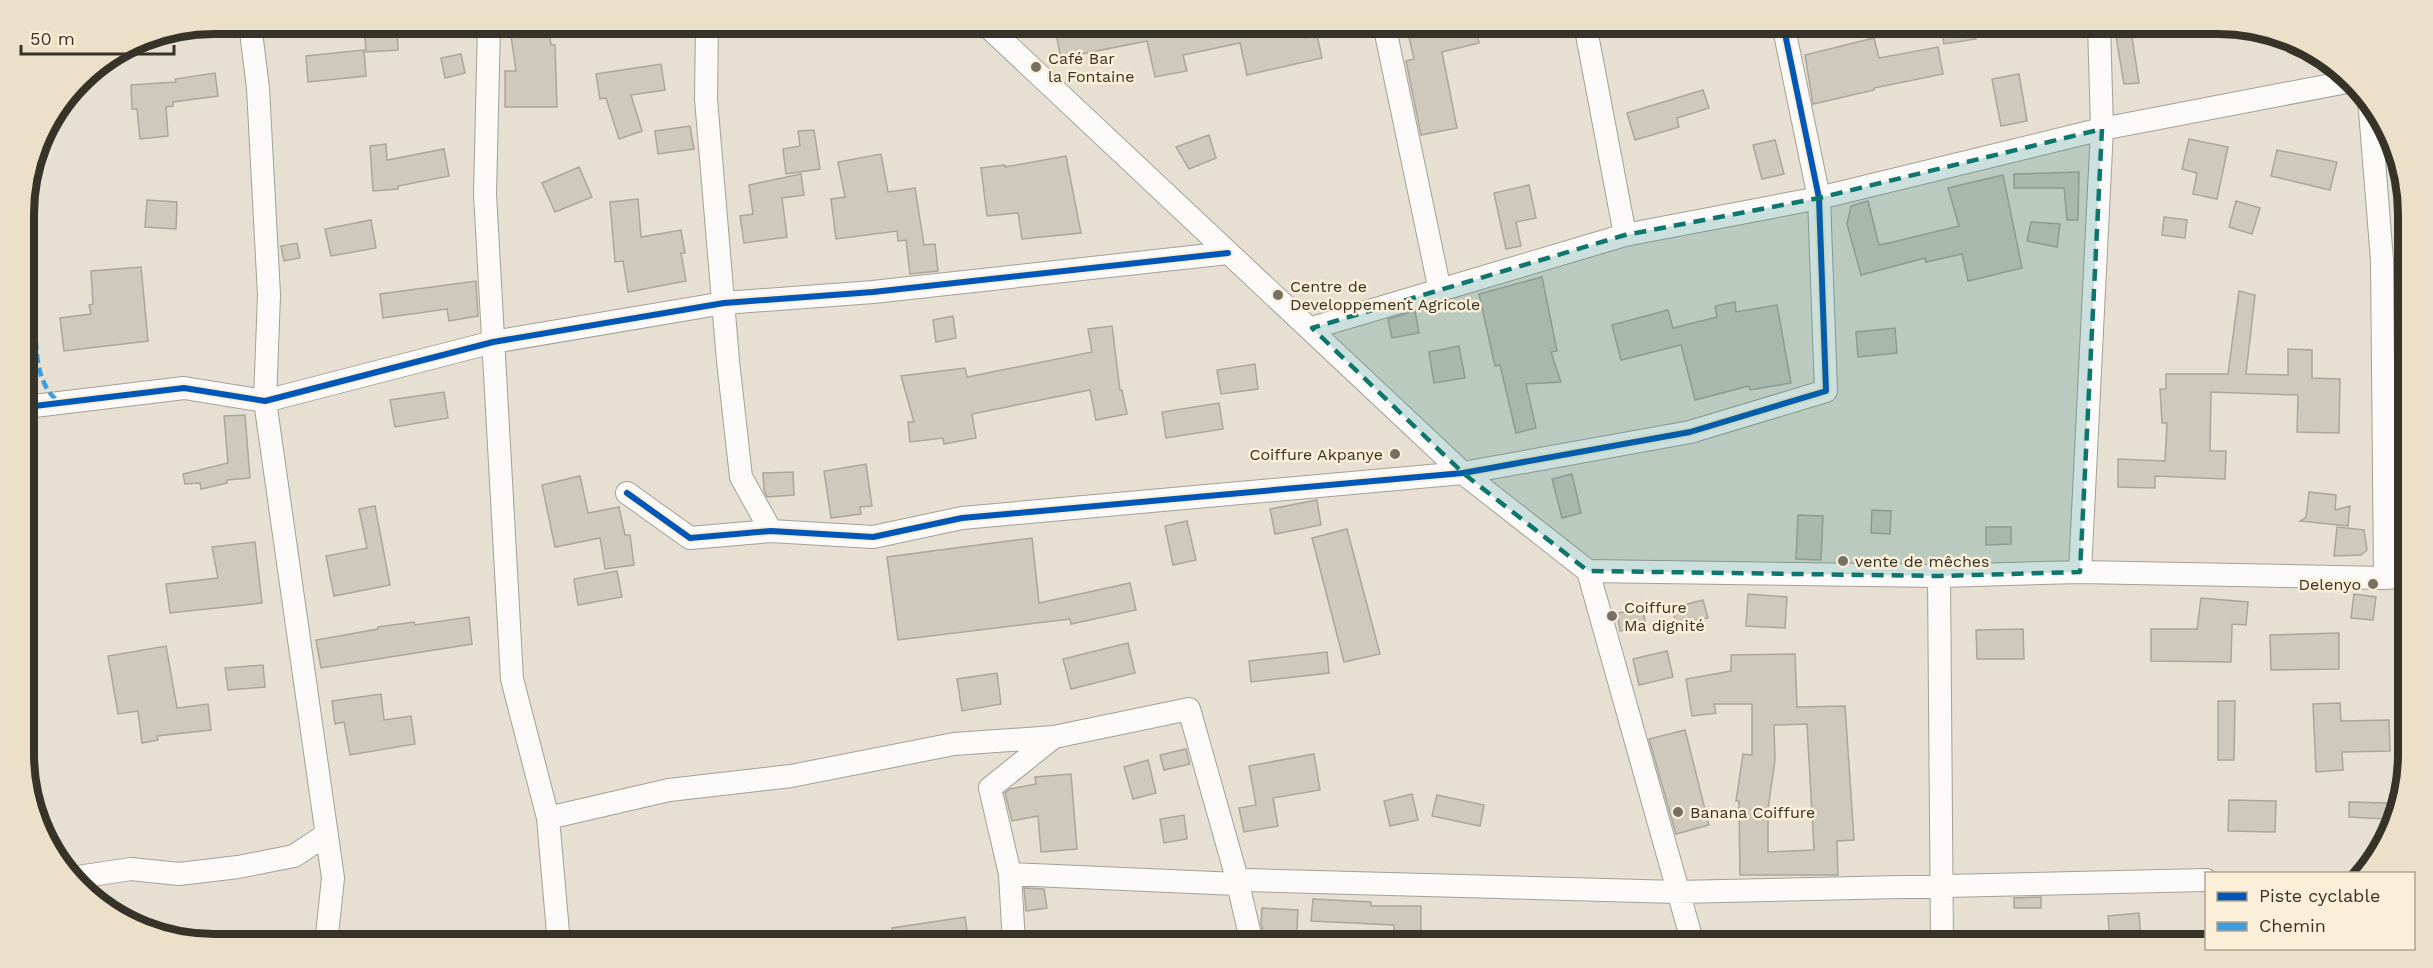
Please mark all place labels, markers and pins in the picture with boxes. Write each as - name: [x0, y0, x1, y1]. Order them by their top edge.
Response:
- place label: Café Bar la Fontaine: [1048, 49, 1134, 86]
- marker: Café Bar la Fontaine: [1029, 60, 1043, 74]
- place label: Centre de Developpement Agricole: [1290, 277, 1480, 314]
- marker: Centre de Developpement Agricole: [1271, 288, 1285, 302]
- place label: Coiffure Akpanye: [1250, 445, 1383, 464]
- marker: Coiffure Akpanye: [1388, 447, 1402, 461]
- place label: vente de mêches: [1855, 552, 1989, 571]
- marker: vente de mêches: [1836, 554, 1850, 568]
- place label: Delenyo: [2299, 575, 2361, 594]
- marker: Delenyo: [2366, 577, 2380, 591]
- place label: Coiffure Ma dignité: [1624, 598, 1705, 635]
- marker: Coiffure Ma dignité: [1605, 609, 1619, 623]
- place label: Banana Coiffure: [1690, 803, 1815, 822]
- marker: Banana Coiffure: [1671, 805, 1685, 819]

